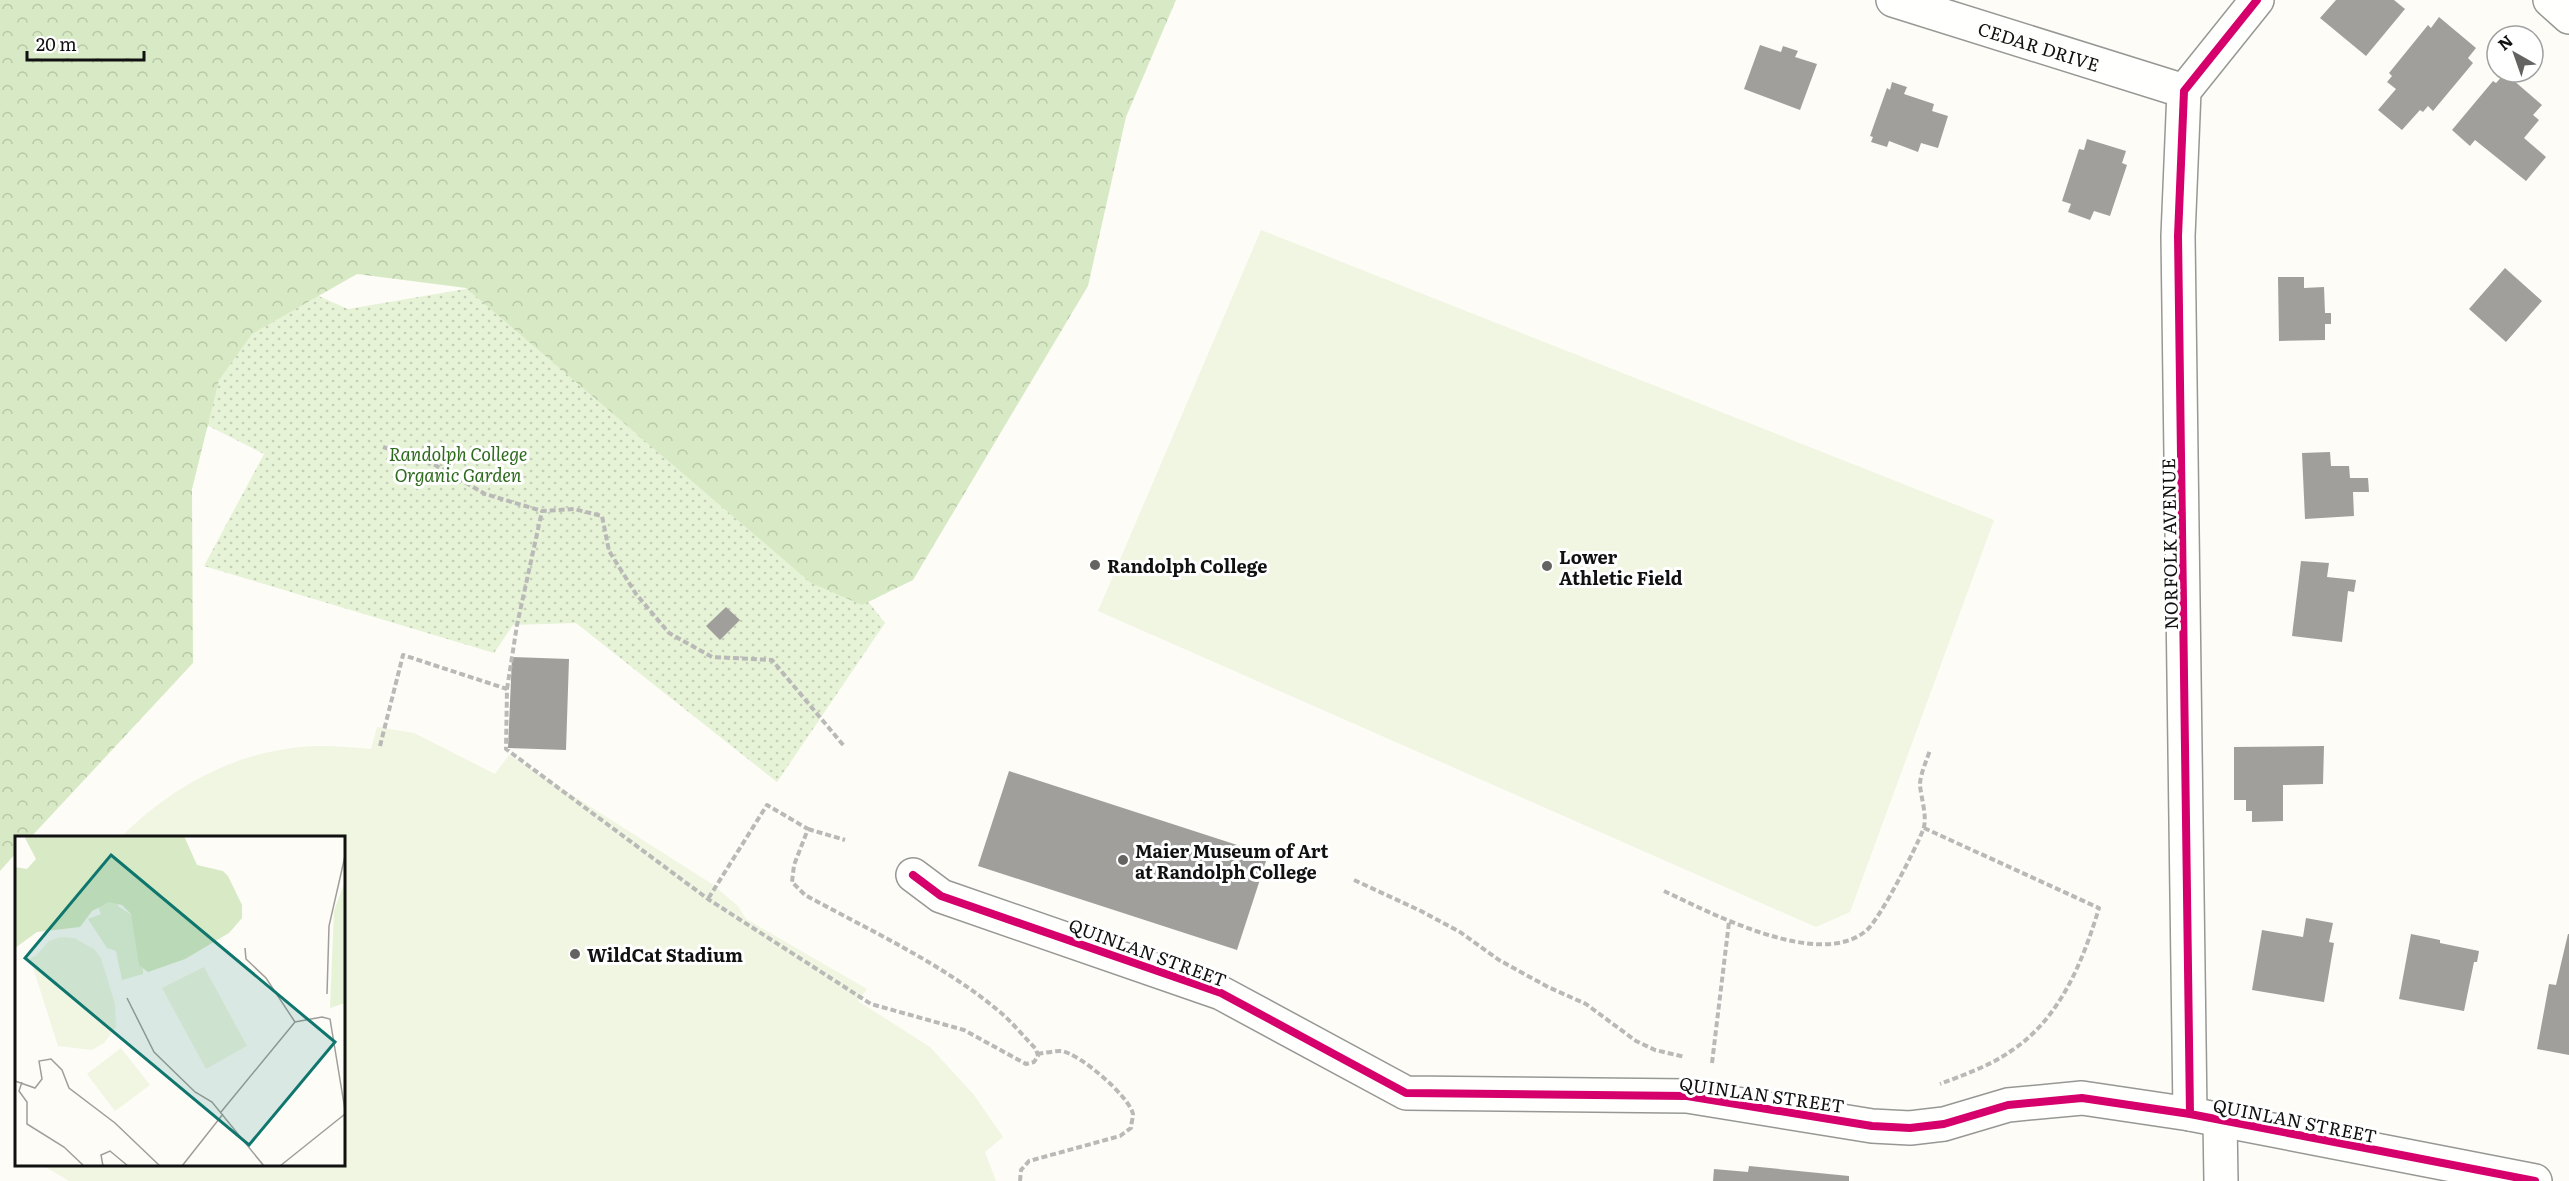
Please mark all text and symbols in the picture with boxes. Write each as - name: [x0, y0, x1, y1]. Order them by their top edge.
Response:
- street label: CEDAR DRIVE: [1975, 14, 2103, 77]
- scale bar: [27, 24, 144, 62]
- north arrow: [2485, 24, 2545, 84]
- text: N: [2492, 28, 2518, 55]
- text: 20 m: [36, 30, 77, 57]
- park label: Randolph College Organic Garden: [389, 440, 527, 488]
- street label: NORFOLK AVENUE: [2154, 458, 2184, 630]
- place label: Lower Athletic Field: [1559, 543, 1683, 591]
- place label: Randolph College: [1107, 552, 1267, 579]
- marker: Randolph College: [1088, 558, 1102, 572]
- marker: Lower Athletic Field: [1540, 559, 1554, 573]
- inset map: [15, 836, 345, 1166]
- place label: Maier Museum of Art at Randolph College: [1135, 837, 1329, 885]
- marker: Maier Museum of Art at Randolph College: [1116, 853, 1130, 867]
- street label: QUINLAN STREET: [1065, 911, 1231, 993]
- place label: WildCat Stadium: [587, 941, 743, 968]
- marker: WildCat Stadium: [568, 947, 582, 961]
- street label: QUINLAN STREET: [1678, 1069, 1846, 1119]
- street label: QUINLAN STREET: [2211, 1091, 2379, 1149]

